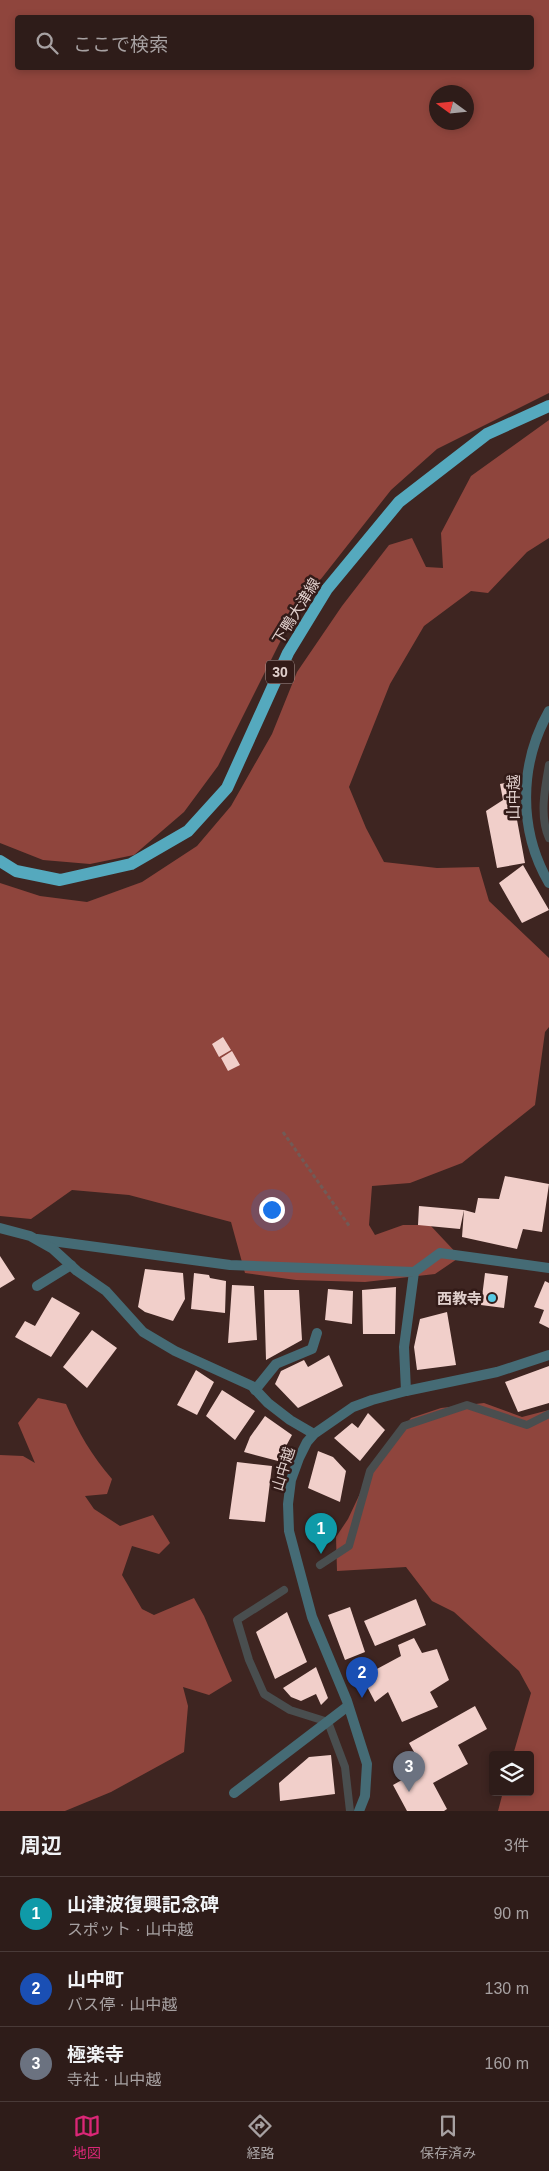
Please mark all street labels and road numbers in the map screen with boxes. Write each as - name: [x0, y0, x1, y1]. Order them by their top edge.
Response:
- street label: 下鴨大津線: [269, 575, 323, 647]
- road number: 30: [266, 660, 294, 684]
- street label: 山中越: [505, 774, 522, 820]
- street label: 山中越: [268, 1445, 298, 1493]

